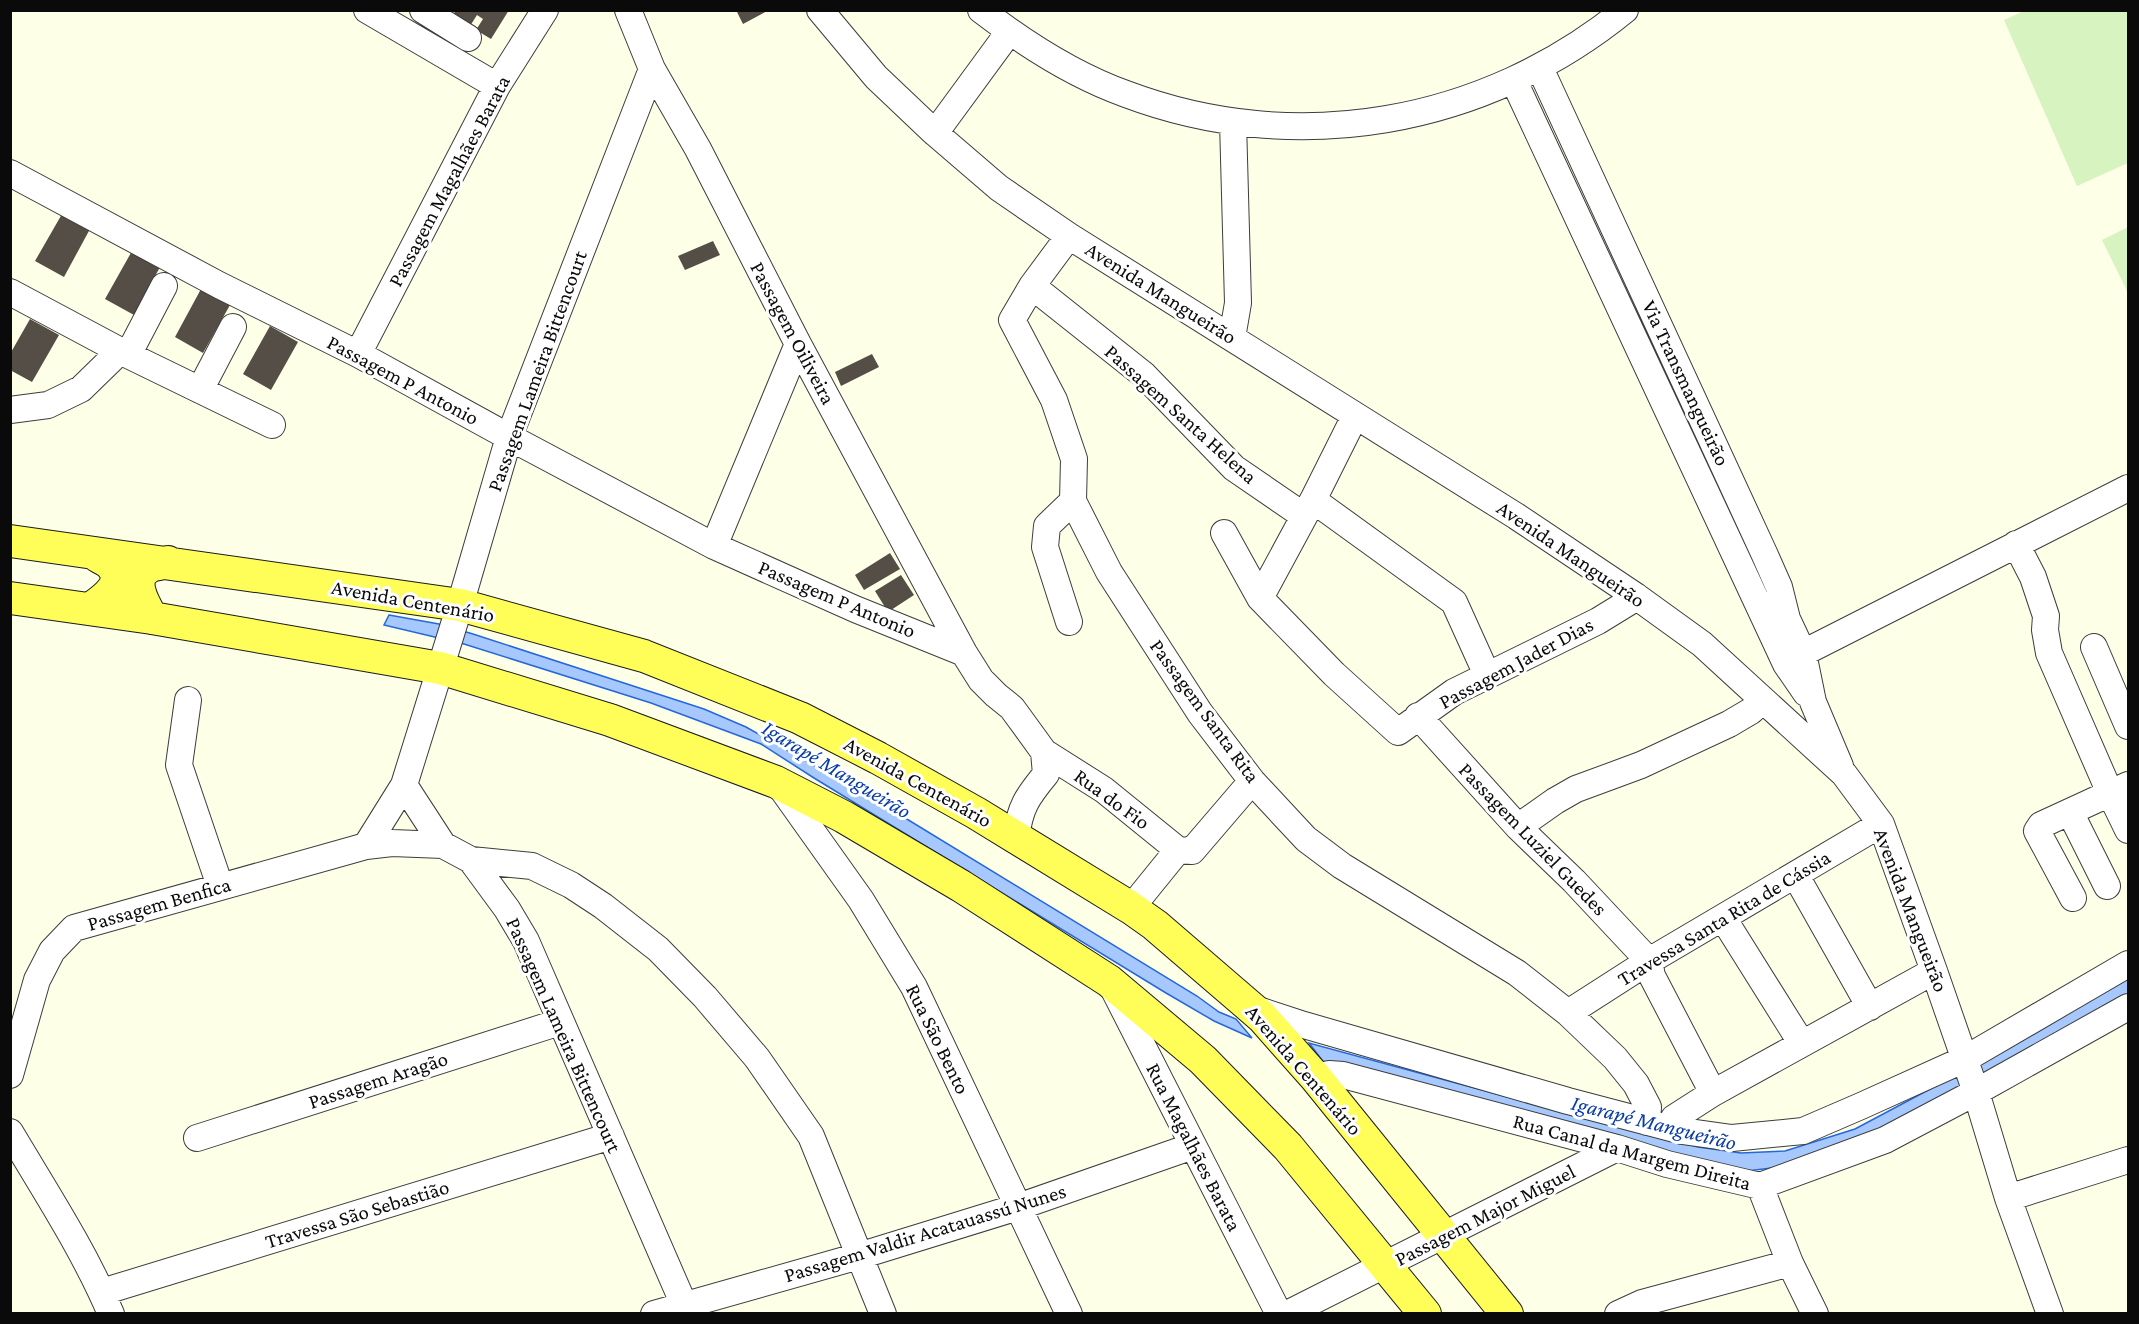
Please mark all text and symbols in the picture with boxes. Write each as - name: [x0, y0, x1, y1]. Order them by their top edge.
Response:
- street label: Passagem Magalhães Barata: [383, 71, 515, 291]
- street label: Avenida Mangueirão: [1081, 237, 1241, 349]
- street label: Passagem Lameira Bittencourt: [482, 246, 592, 495]
- street label: Passagem Oiliveira: [745, 258, 841, 409]
- street label: Via Transmangueirão: [1637, 297, 1735, 469]
- street label: Passagem P Antonio: [323, 330, 483, 430]
- street label: Passagem Santa Helena: [1100, 339, 1262, 489]
- street label: Avenida Mangueirão: [1492, 496, 1650, 612]
- street label: Passagem P Antonio: [755, 555, 919, 643]
- street label: Avenida Centenário: [330, 575, 496, 627]
- street label: Passagem Jader Dias: [1435, 612, 1597, 714]
- street label: Passagem Santa Rita: [1145, 635, 1265, 788]
- water label: Igarapé Mangueirão: [758, 715, 916, 824]
- street label: Avenida Centenário: [840, 732, 996, 832]
- street label: Passagem Luziel Guedes: [1454, 758, 1612, 920]
- street label: Rua do Fio: [1069, 764, 1155, 834]
- street label: Avenida Mangueirão: [1869, 825, 1953, 995]
- street label: Travessa Santa Rita de Cássia: [1613, 845, 1835, 991]
- street label: Passagem Benfica: [85, 872, 234, 936]
- street label: Passagem Lameira Bittencourt: [501, 914, 627, 1157]
- street label: Rua São Bento: [901, 980, 975, 1098]
- street label: Avenida Centenário: [1241, 1000, 1367, 1140]
- street label: Passagem Aragão: [305, 1046, 451, 1114]
- street label: Rua Magalhães Barata: [1141, 1059, 1247, 1235]
- water label: Igarapé Mangueirão: [1569, 1090, 1739, 1155]
- street label: Rua Canal da Margem Direita: [1510, 1109, 1754, 1195]
- street label: Passagem Major Miguel: [1391, 1159, 1579, 1271]
- street label: Travessa São Sebastião: [262, 1175, 452, 1253]
- street label: Passagem Valdir Acatauassú Nunes: [781, 1179, 1069, 1287]

